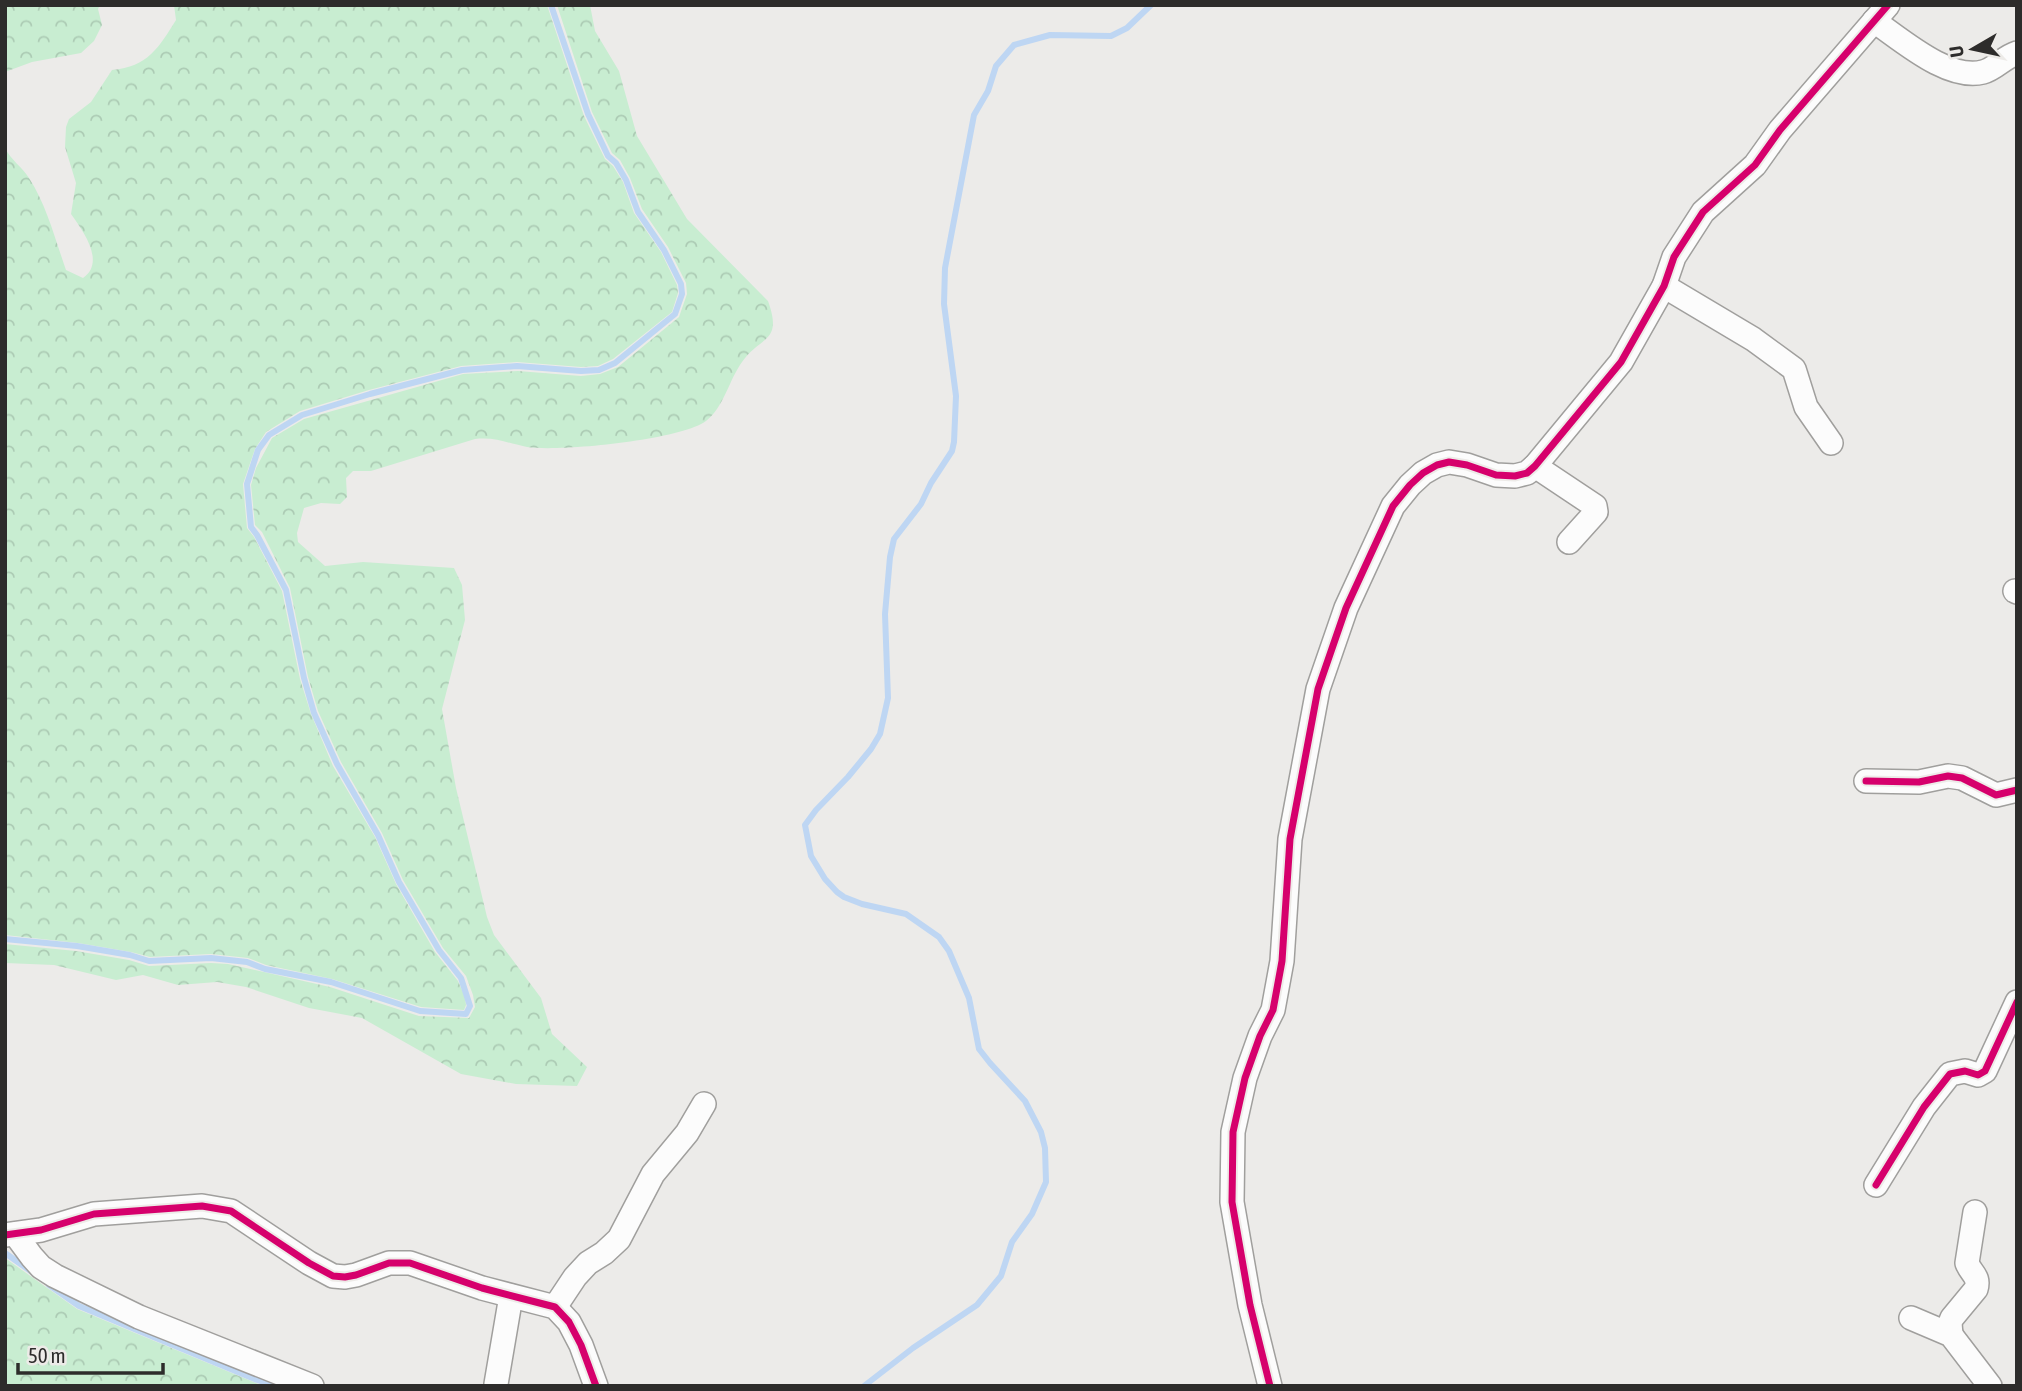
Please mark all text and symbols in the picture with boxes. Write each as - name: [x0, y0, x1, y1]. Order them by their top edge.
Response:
- north arrow: [1938, 14, 2008, 84]
- text: U: [1944, 44, 1968, 59]
- scale bar: [18, 1332, 163, 1376]
- text: 50 m: [28, 1343, 66, 1367]

